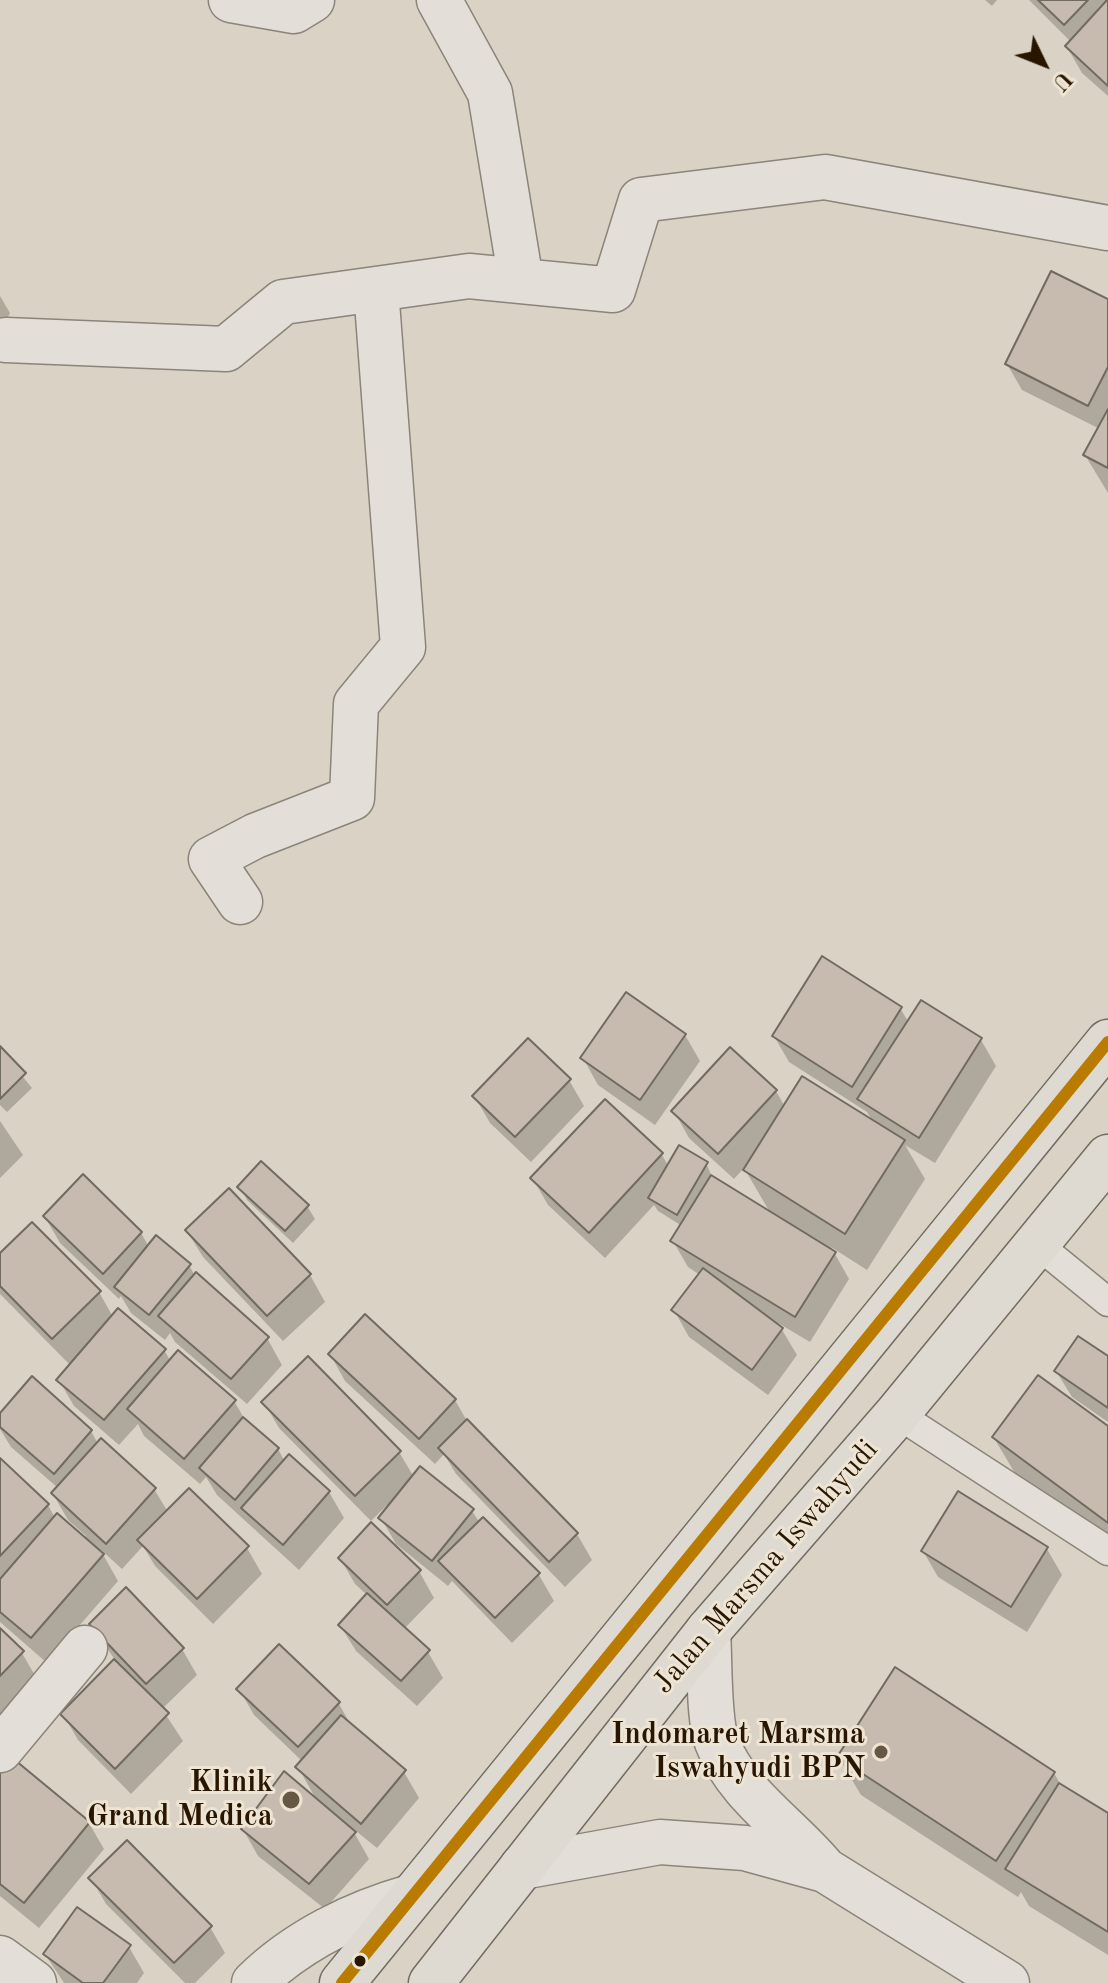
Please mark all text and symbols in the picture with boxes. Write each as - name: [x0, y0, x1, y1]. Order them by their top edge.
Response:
- north arrow: [1004, 24, 1084, 104]
- text: U: [1048, 66, 1076, 94]
- street label: Jalan Marsma Iswahyudi: [646, 1433, 886, 1701]
- place label: Indomaret Marsma Iswahyudi BPN: [611, 1717, 865, 1788]
- marker: Indomaret Marsma Iswahyudi BPN: [872, 1743, 890, 1761]
- place label: Klinik Grand Medica: [87, 1765, 273, 1836]
- marker: Klinik Grand Medica: [280, 1789, 302, 1811]
- unlabelled marker: [352, 1953, 368, 1969]

